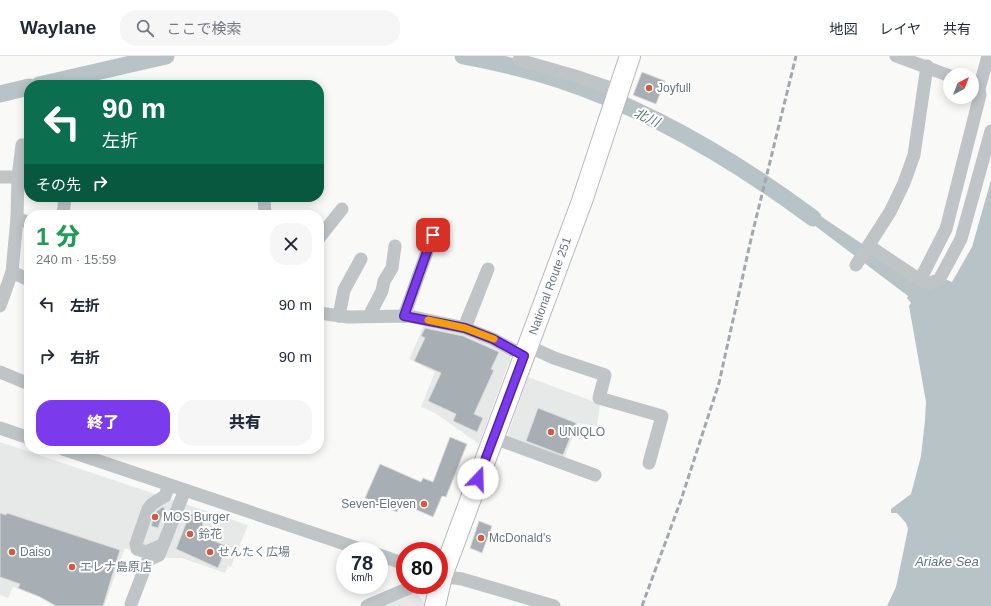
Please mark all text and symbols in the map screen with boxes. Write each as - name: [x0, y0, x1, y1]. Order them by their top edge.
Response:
- search box: [120, 10, 400, 46]
- text: Waylane: [20, 17, 96, 38]
- icon: search: [134, 17, 156, 39]
- text: ここで検索: [166, 20, 241, 37]
- text: 地図: [829, 21, 857, 37]
- text: レイヤ: [879, 21, 921, 37]
- text: 共有: [943, 21, 971, 37]
- north arrow: [943, 68, 979, 104]
- map controls: [943, 68, 979, 104]
- place label: Joyfull: [657, 81, 691, 95]
- marker: Joyfull: [644, 83, 654, 93]
- text: 90 m: [102, 93, 166, 124]
- icon: left: [36, 96, 88, 148]
- water label: 北川: [632, 105, 664, 131]
- text: 左折: [102, 131, 138, 151]
- icon: right: [89, 172, 111, 194]
- text: その先: [36, 176, 81, 193]
- pin: [416, 218, 450, 252]
- text: 1 分: [36, 223, 80, 250]
- button: close: [270, 223, 312, 265]
- icon: arrive: [422, 224, 444, 246]
- street label: National Route 251: [526, 235, 574, 337]
- text: 240 m · 15:59: [36, 252, 116, 267]
- icon: left: [36, 293, 58, 315]
- text: 90 m: [279, 296, 312, 313]
- text: 左折: [70, 297, 100, 314]
- icon: right: [36, 345, 58, 367]
- text: 90 m: [279, 348, 312, 365]
- text: 右折: [70, 349, 100, 366]
- button: 終了: [36, 400, 170, 446]
- button: 共有: [178, 400, 312, 446]
- place label: UNIQLO: [559, 425, 605, 439]
- marker: UNIQLO: [546, 427, 556, 437]
- position arrow: [457, 458, 499, 500]
- place label: Seven-Eleven: [341, 497, 416, 511]
- marker: Seven-Eleven: [419, 499, 429, 509]
- place label: MOS Burger: [163, 510, 230, 524]
- marker: MOS Burger: [150, 512, 160, 522]
- place label: 鈴花: [198, 527, 222, 541]
- marker: 鈴花: [185, 529, 195, 539]
- place label: McDonald's: [489, 531, 551, 545]
- marker: McDonald's: [476, 533, 486, 543]
- speed limit sign: 80: [396, 542, 448, 594]
- place label: Daiso: [20, 545, 51, 559]
- place label: せんたく広場: [218, 545, 290, 559]
- marker: Daiso: [7, 547, 17, 557]
- marker: せんたく広場: [205, 547, 215, 557]
- text: 78: [351, 552, 373, 574]
- water label: Ariake Sea: [914, 554, 979, 569]
- place label: エレナ島原店: [80, 560, 152, 574]
- marker: エレナ島原店: [67, 562, 77, 572]
- text: km/h: [351, 572, 373, 583]

